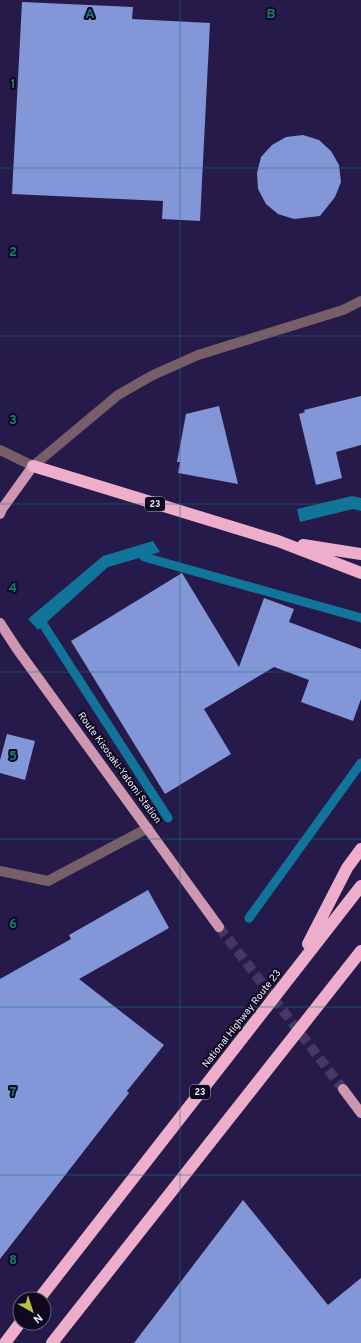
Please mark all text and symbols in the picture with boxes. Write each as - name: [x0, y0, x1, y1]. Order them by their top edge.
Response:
- text: A: [85, 7, 95, 23]
- text: B: [267, 7, 276, 23]
- text: 1: [10, 77, 16, 93]
- text: 2: [9, 245, 17, 261]
- text: 3: [9, 413, 17, 429]
- road number: 23: [145, 497, 165, 511]
- text: 4: [9, 581, 17, 597]
- street label: Route Kisosaki-Yatomi Station: [74, 710, 164, 826]
- text: 5: [9, 749, 17, 765]
- text: 6: [9, 917, 17, 933]
- street label: National Highway Route 23: [200, 967, 284, 1071]
- text: 7: [10, 1085, 17, 1101]
- road number: 23: [190, 1085, 210, 1099]
- text: 8: [9, 1253, 17, 1269]
- north arrow: [12, 1291, 52, 1331]
- text: N: [30, 1310, 45, 1326]

